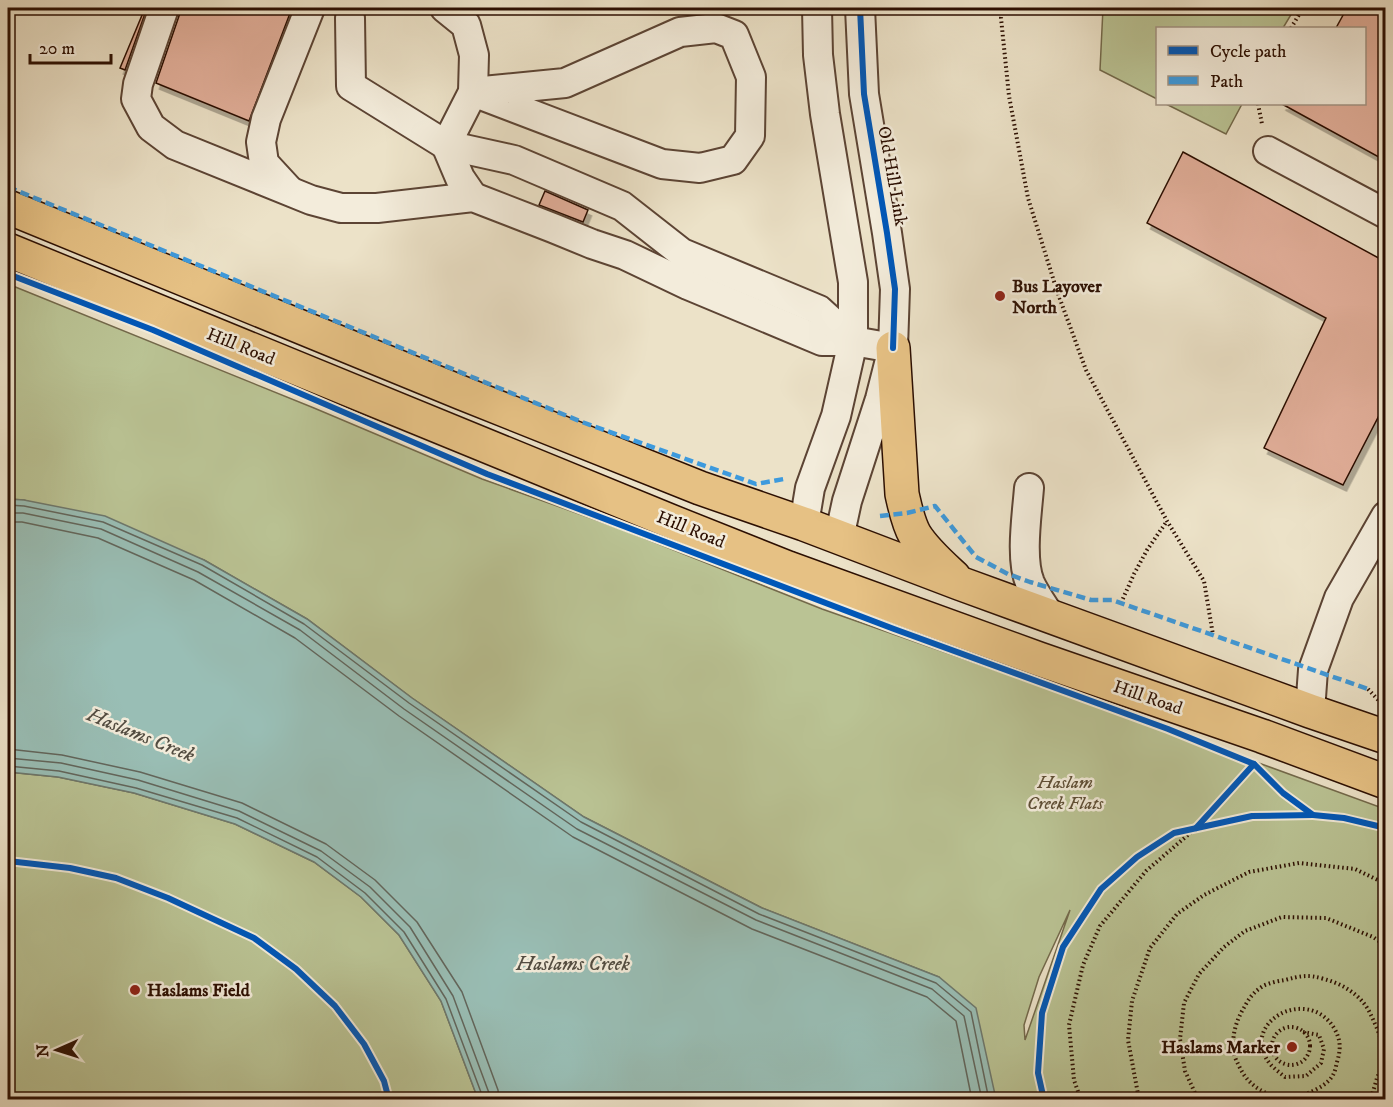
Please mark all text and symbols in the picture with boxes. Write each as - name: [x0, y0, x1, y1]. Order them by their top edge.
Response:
- scale bar: [30, 27, 111, 65]
- legend: [1156, 27, 1366, 105]
- text: 20 m: [39, 38, 75, 60]
- text: Cycle path: [1210, 41, 1287, 63]
- text: Path: [1210, 71, 1244, 93]
- street label: Old Hill Link: [872, 124, 912, 228]
- place label: Bus Layover North: [1012, 276, 1102, 319]
- marker: Bus Layover North: [993, 289, 1007, 303]
- street label: Hill Road: [203, 323, 278, 371]
- street label: Hill Road: [653, 506, 728, 554]
- street label: Hill Road: [1110, 676, 1185, 720]
- water label: Haslams Creek: [82, 702, 199, 769]
- park label: Haslam Creek Flats: [1027, 772, 1104, 815]
- water label: Haslams Creek: [515, 952, 631, 977]
- place label: Haslams Field: [147, 980, 251, 1002]
- marker: Haslams Field: [128, 983, 142, 997]
- north arrow: [27, 1020, 87, 1080]
- place label: Haslams Marker: [1161, 1037, 1280, 1059]
- marker: Haslams Marker: [1285, 1040, 1299, 1054]
- text: N: [33, 1044, 53, 1058]

